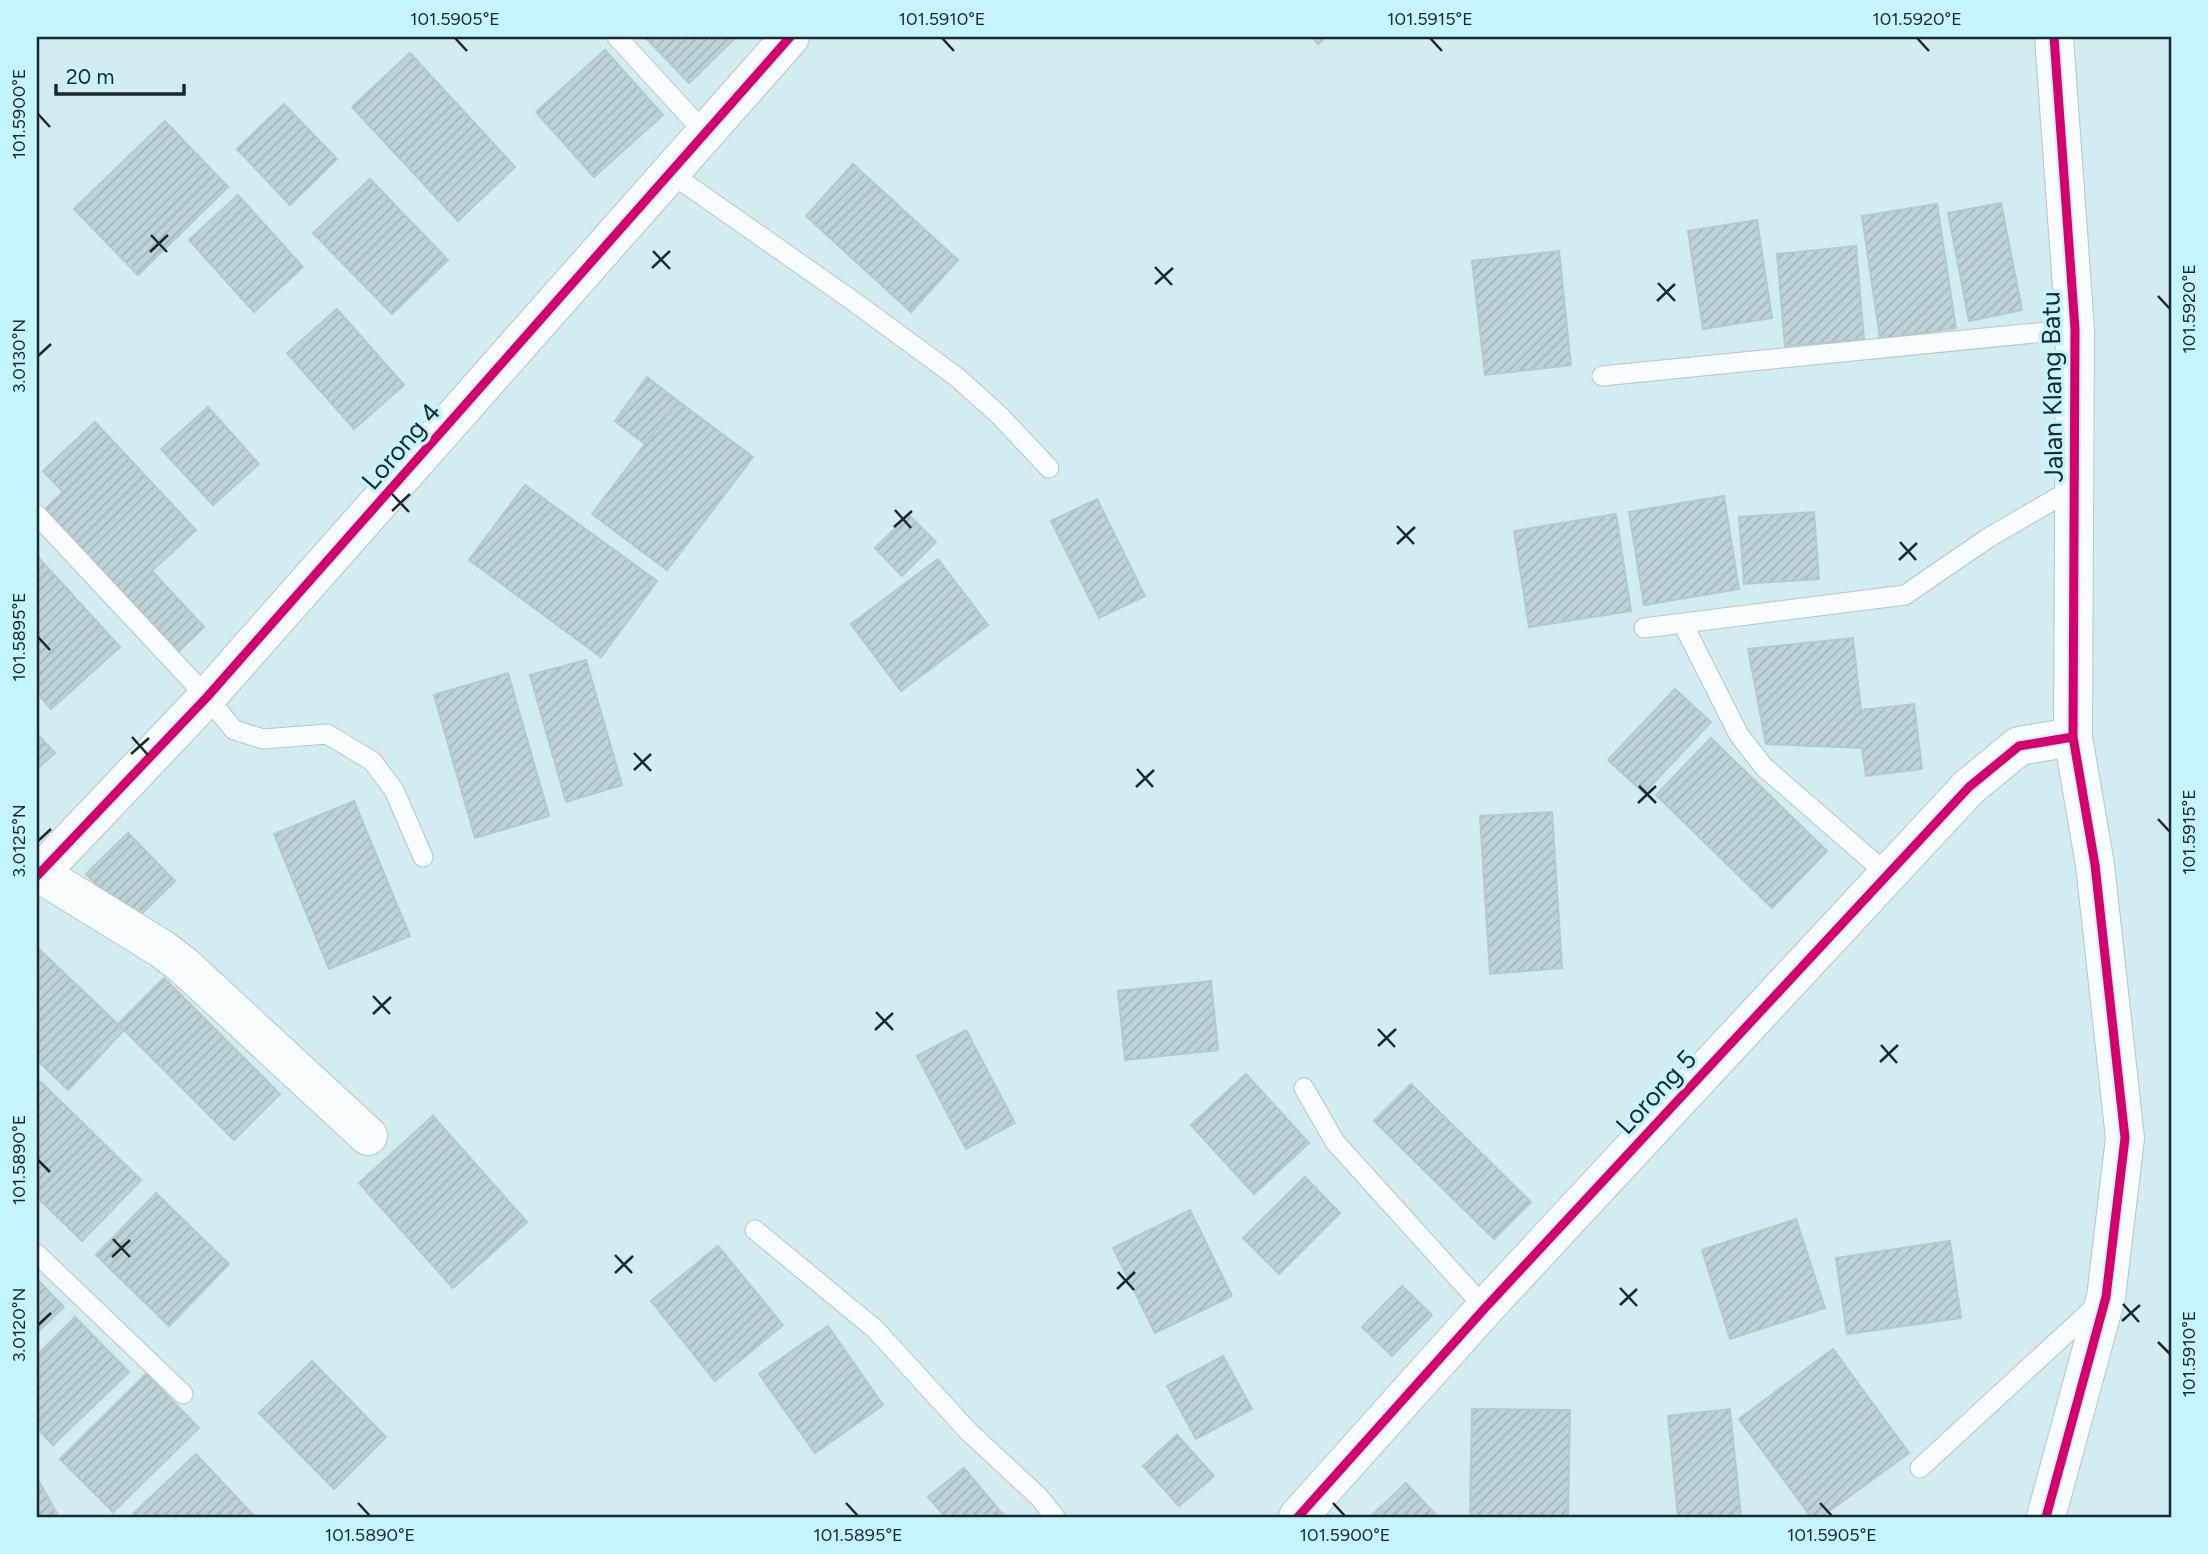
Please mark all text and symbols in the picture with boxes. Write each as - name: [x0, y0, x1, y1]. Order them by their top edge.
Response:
- text: 101.5905°E: [410, 8, 500, 30]
- text: 101.5910°E: [899, 8, 985, 30]
- text: 101.5915°E: [1387, 8, 1473, 30]
- text: 101.5920°E: [1872, 8, 1962, 30]
- scale bar: [56, 52, 184, 96]
- text: 20 m: [66, 64, 114, 89]
- text: 101.5900°E: [8, 68, 30, 160]
- text: 101.5920°E: [2178, 264, 2200, 354]
- street label: Jalan Klang Batu: [2034, 291, 2070, 483]
- text: 3.0130°N: [8, 319, 30, 393]
- street label: Lorong 4: [355, 396, 447, 496]
- text: 101.5895°E: [8, 592, 30, 682]
- text: 101.5915°E: [2178, 789, 2200, 875]
- text: 3.0125°N: [8, 804, 30, 878]
- street label: Lorong 5: [1609, 1043, 1703, 1141]
- text: 101.5890°E: [8, 1115, 30, 1205]
- text: 3.0120°N: [8, 1288, 30, 1362]
- text: 101.5910°E: [2178, 1311, 2200, 1397]
- text: 101.5890°E: [325, 1524, 415, 1546]
- text: 101.5895°E: [813, 1524, 903, 1546]
- text: 101.5900°E: [1299, 1524, 1391, 1546]
- text: 101.5905°E: [1787, 1524, 1877, 1546]

